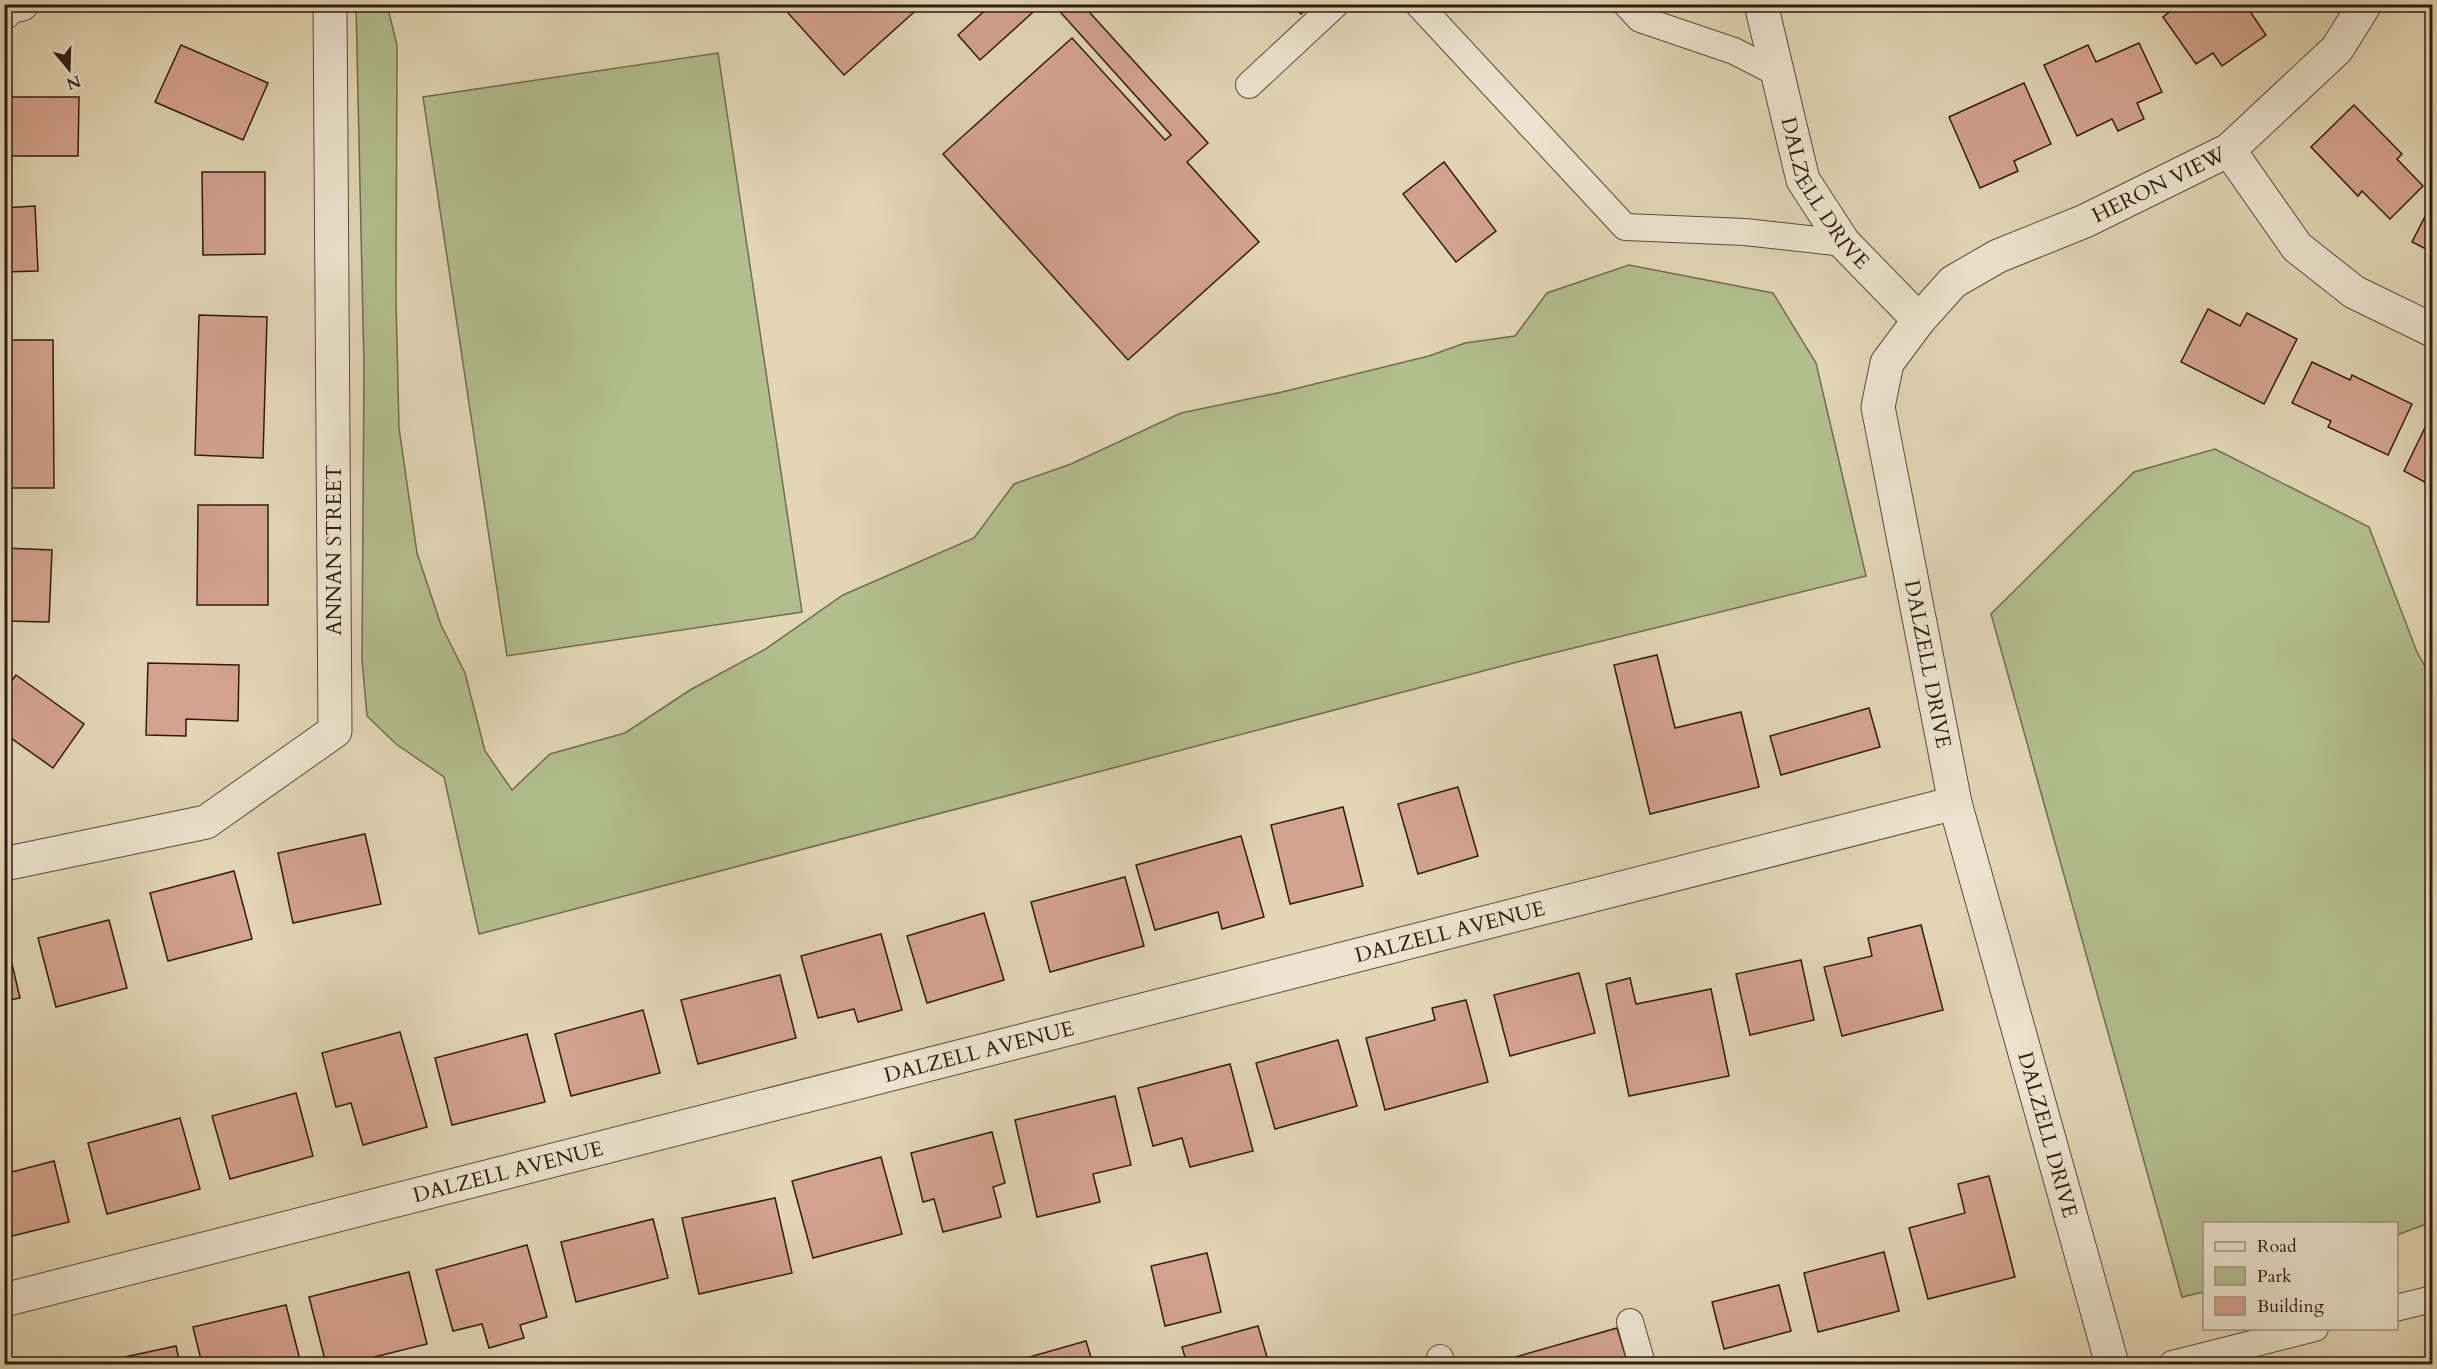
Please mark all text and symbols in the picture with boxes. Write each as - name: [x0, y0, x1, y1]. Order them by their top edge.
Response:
- north arrow: [39, 39, 99, 99]
- text: N: [63, 70, 84, 95]
- street label: DALZELL DRIVE: [1774, 114, 1876, 276]
- street label: HERON VIEW: [2087, 139, 2231, 230]
- street label: ANNAN STREET: [320, 464, 349, 636]
- street label: DALZELL DRIVE: [1897, 577, 1959, 751]
- street label: DALZELL AVENUE: [1352, 894, 1548, 970]
- street label: DALZELL AVENUE: [881, 1014, 1077, 1090]
- street label: DALZELL DRIVE: [2011, 1048, 2085, 1221]
- street label: DALZELL AVENUE: [410, 1133, 606, 1210]
- legend: [2203, 1222, 2398, 1330]
- text: Road: [2257, 1234, 2297, 1259]
- text: Park: [2257, 1264, 2292, 1289]
- text: Building: [2257, 1294, 2325, 1319]

